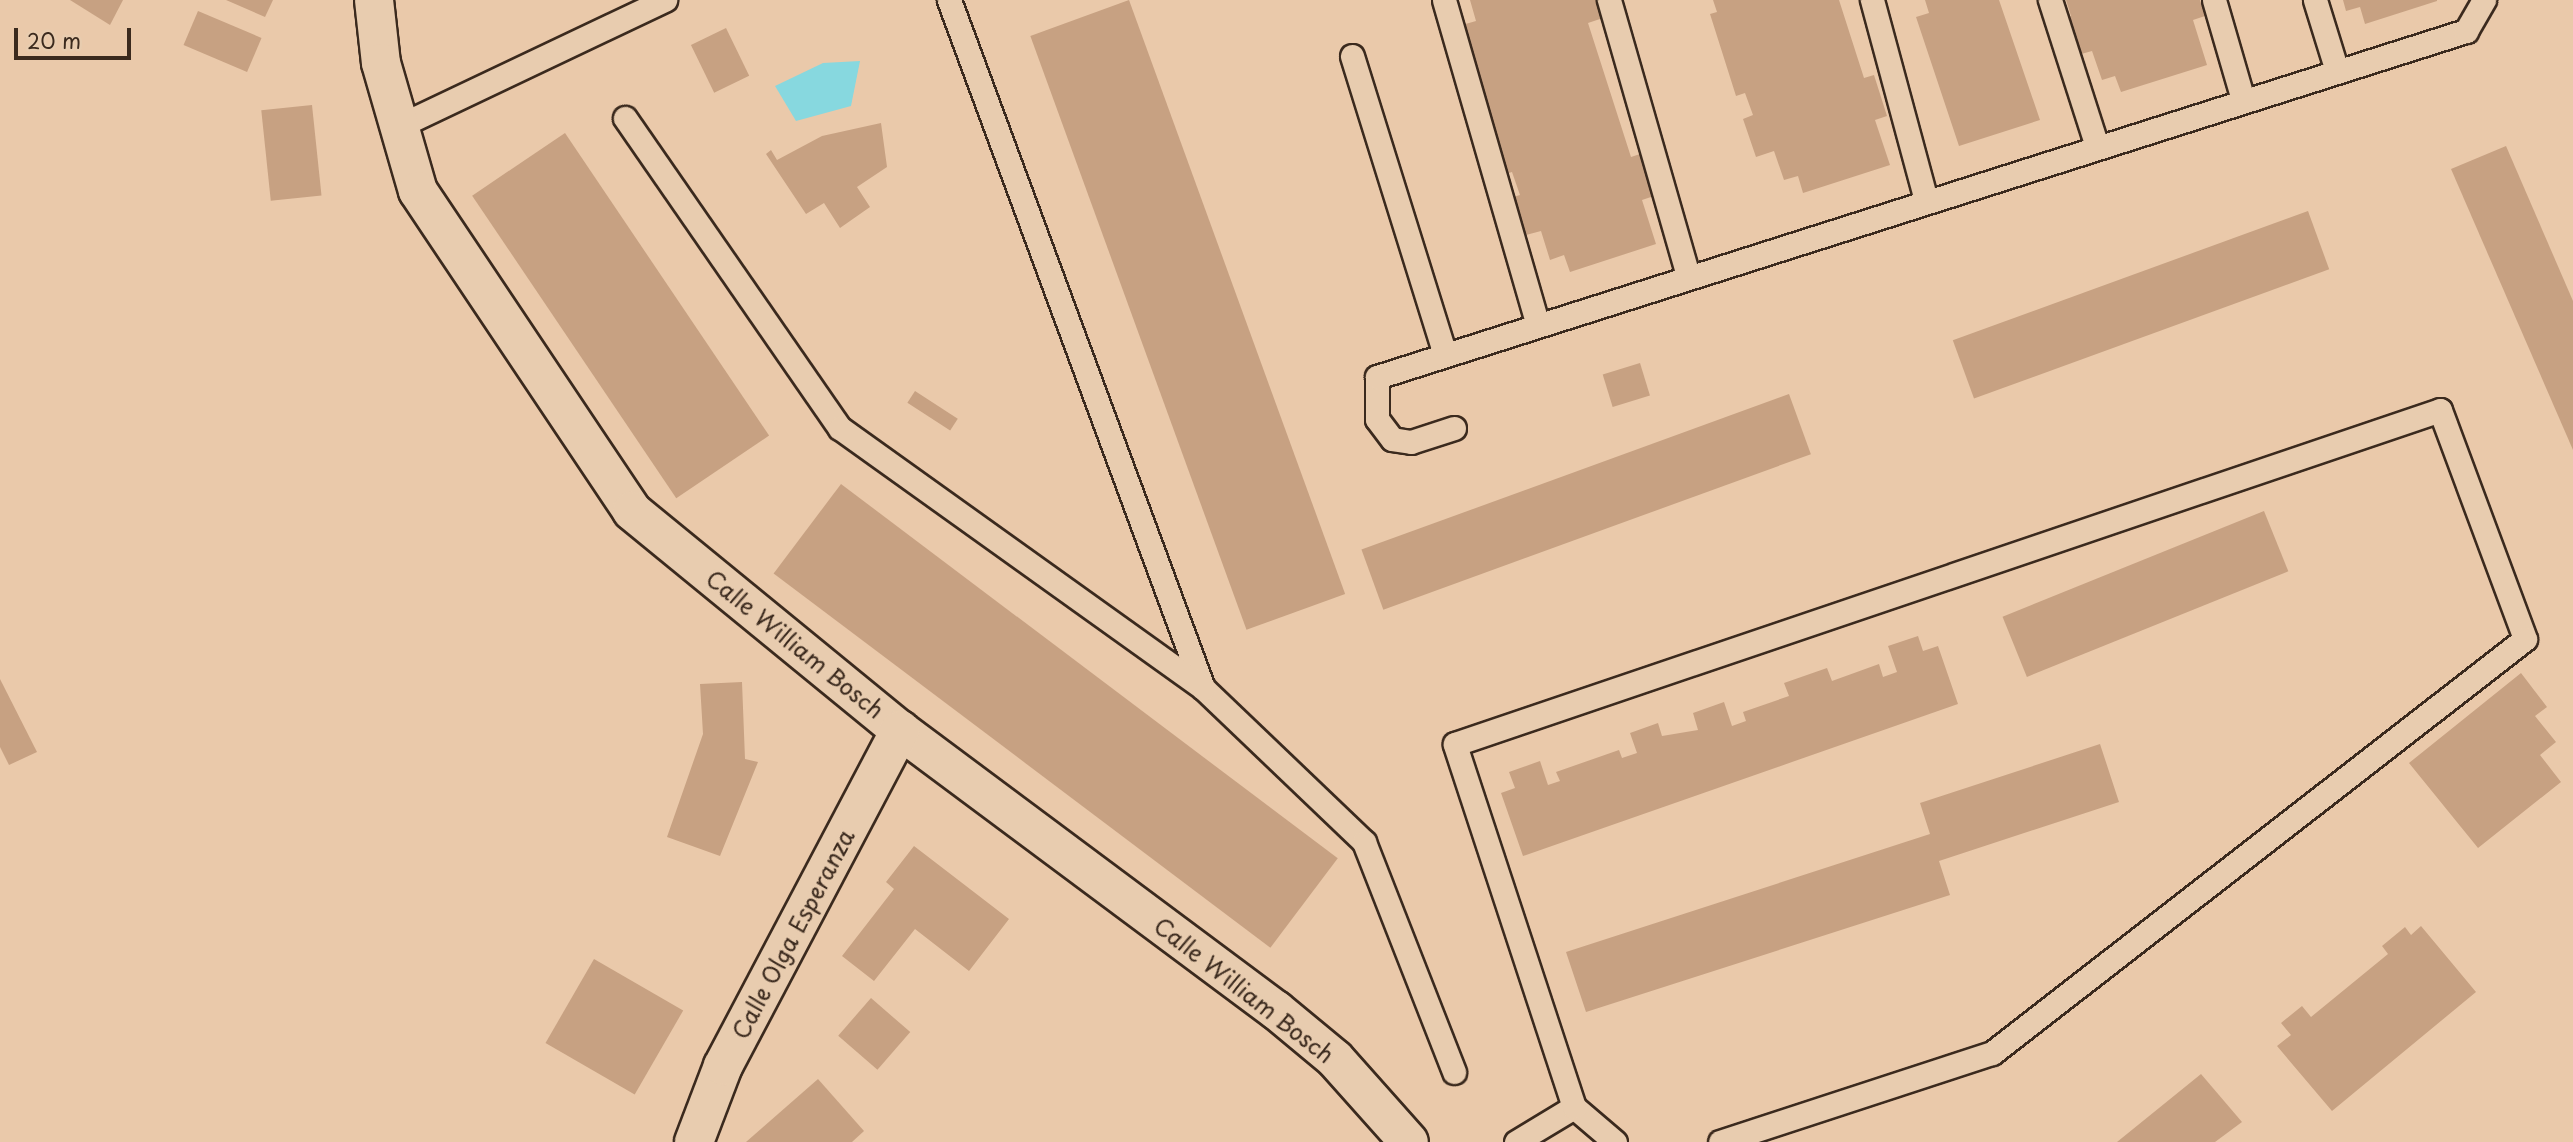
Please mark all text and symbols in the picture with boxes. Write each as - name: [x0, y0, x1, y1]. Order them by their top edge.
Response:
- scale bar: [18, 14, 135, 58]
- text: 20 m: [27, 24, 81, 56]
- street label: Calle William Bosch: [701, 564, 889, 724]
- street label: Calle Olga Esperanza: [726, 824, 860, 1044]
- street label: Calle William Bosch: [1149, 911, 1339, 1069]

